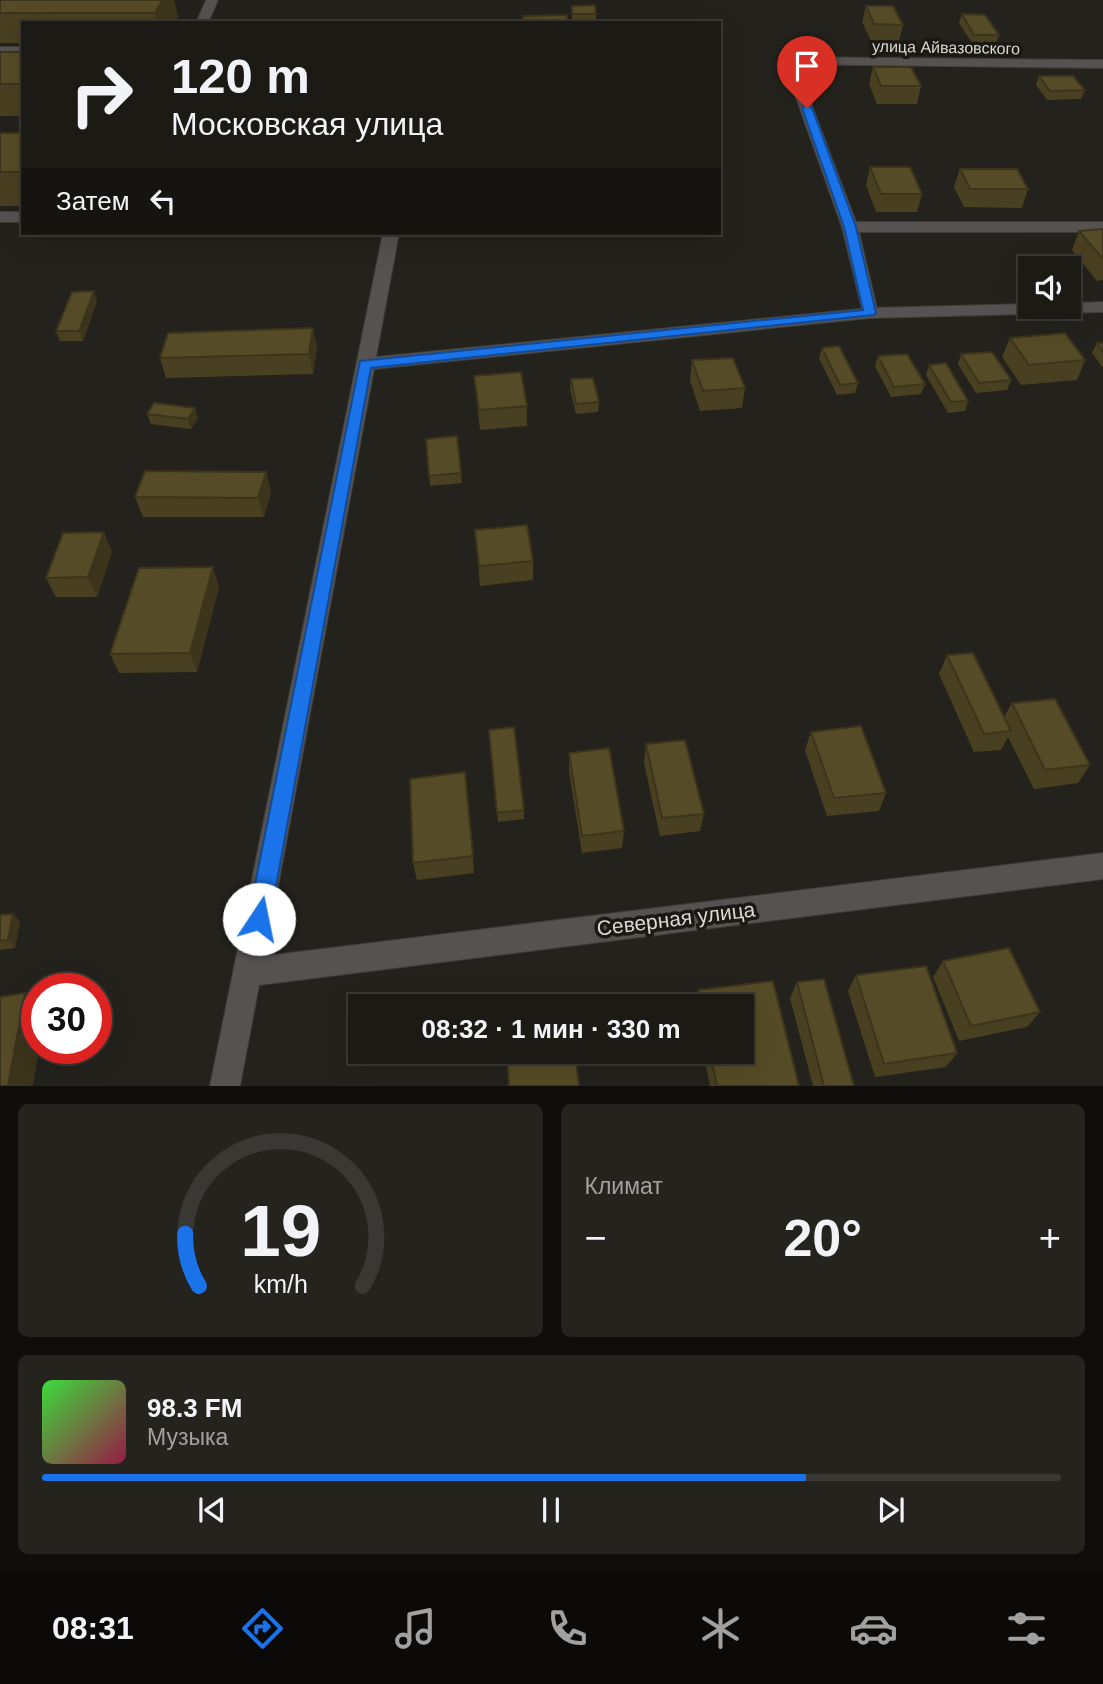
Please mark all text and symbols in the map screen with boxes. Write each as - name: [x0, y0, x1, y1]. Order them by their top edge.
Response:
- pin: [777, 36, 837, 108]
- street label: улица Айвазовского: [872, 38, 1020, 57]
- icon: arrive: [788, 47, 826, 85]
- icon: right: [56, 49, 147, 140]
- text: 120 m: [171, 49, 310, 103]
- text: Московская улица: [171, 106, 443, 142]
- icon: left: [144, 182, 182, 220]
- text: Затем: [56, 186, 130, 216]
- map controls: [1018, 256, 1081, 319]
- button: sound: [1018, 256, 1081, 319]
- position arrow: [222, 882, 296, 956]
- street label: Северная улица: [595, 897, 757, 940]
- speed limit sign: 30: [21, 973, 112, 1064]
- text: 08:32 · 1 мин · 330 m: [421, 1014, 681, 1044]
- text: Климат: [585, 1173, 663, 1199]
- text: 19: [240, 1191, 321, 1272]
- text: 20°: [783, 1209, 862, 1267]
- text: −: [585, 1217, 607, 1259]
- text: +: [1039, 1217, 1061, 1259]
- text: km/h: [253, 1270, 307, 1298]
- text: 98.3 FM: [147, 1393, 242, 1423]
- text: Музыка: [147, 1424, 228, 1450]
- icon: previous: [193, 1491, 231, 1529]
- icon: pause: [532, 1491, 570, 1529]
- icon: next: [872, 1491, 910, 1529]
- icon: directions: [238, 1604, 287, 1653]
- icon: music: [391, 1604, 440, 1653]
- icon: phone: [543, 1604, 592, 1653]
- icon: climate: [696, 1604, 745, 1653]
- icon: car: [849, 1604, 898, 1653]
- icon: filters: [1002, 1604, 1051, 1653]
- text: 08:31: [52, 1610, 134, 1646]

